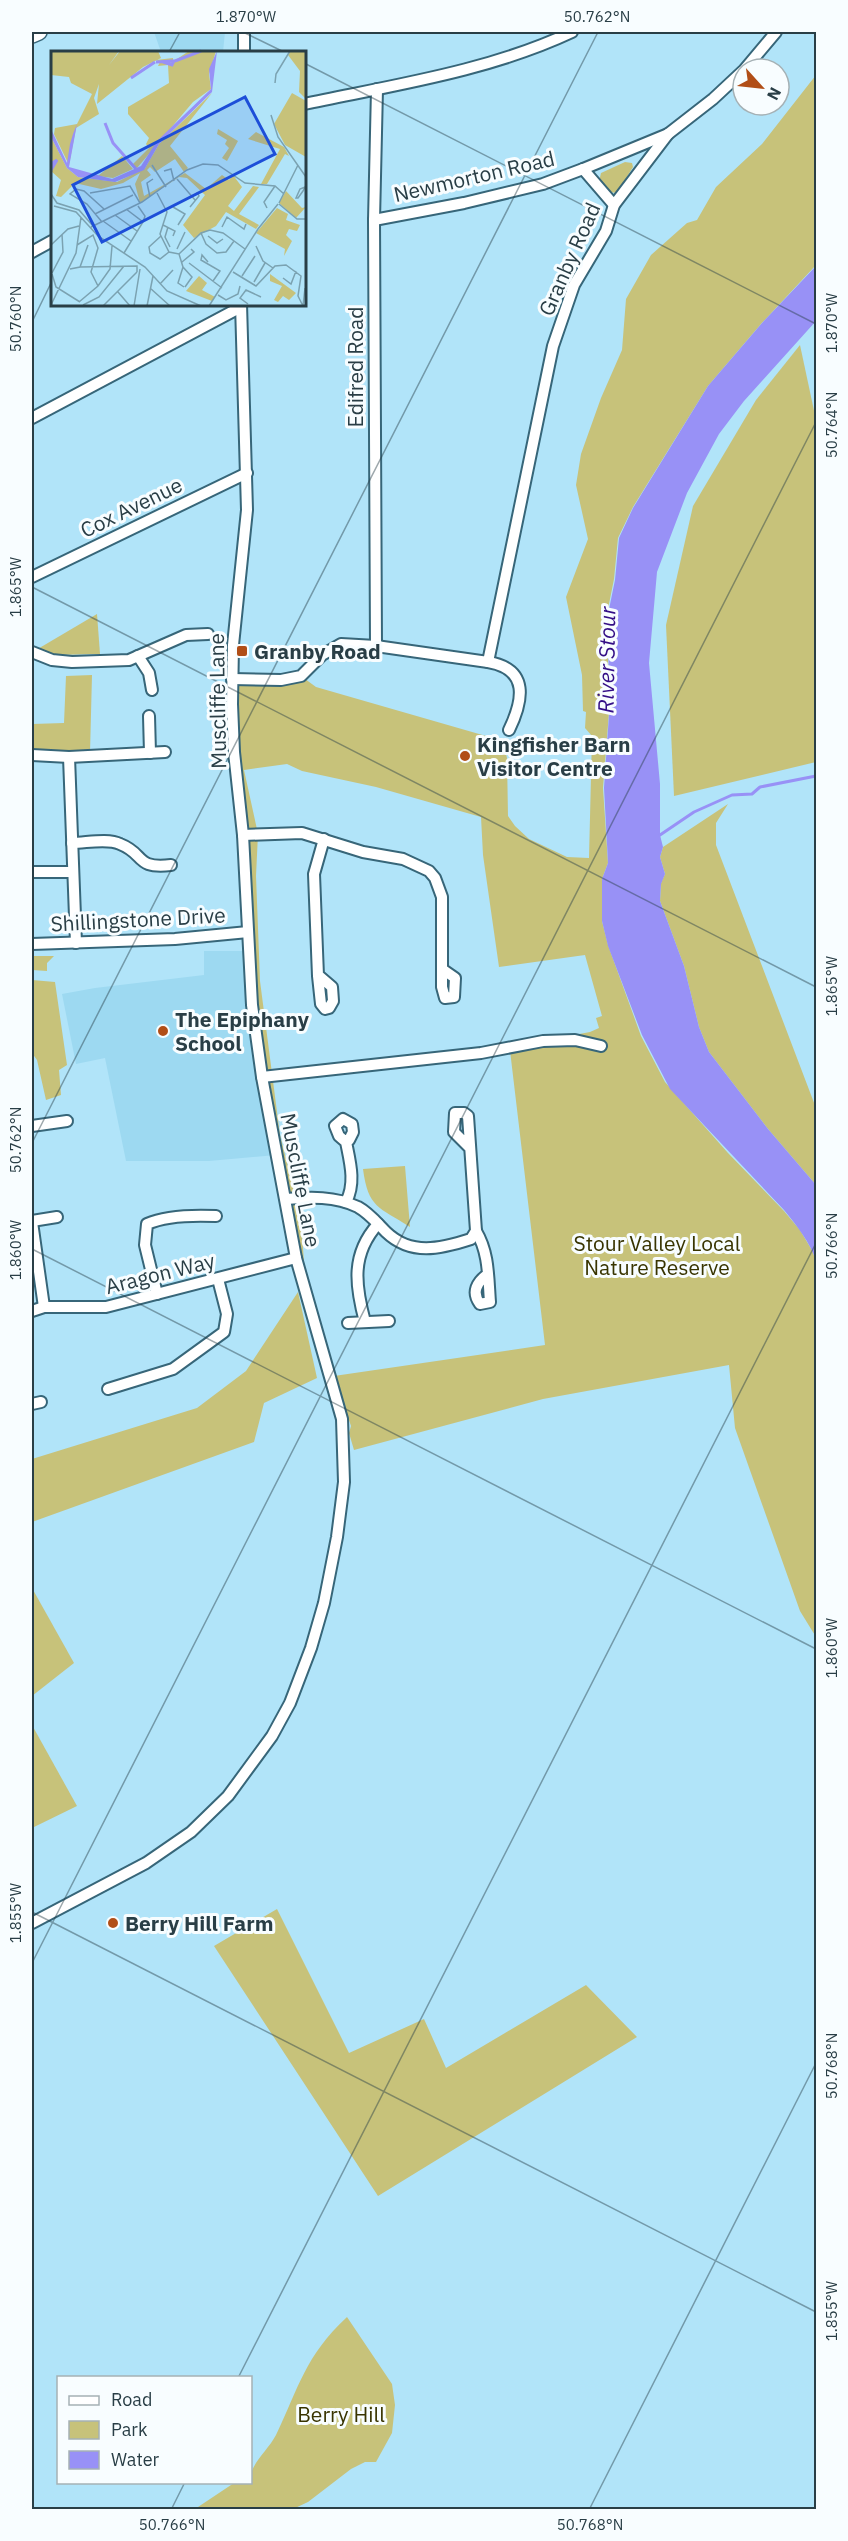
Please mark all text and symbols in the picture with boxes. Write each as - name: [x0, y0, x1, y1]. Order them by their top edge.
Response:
- text: 1.870°W: [216, 7, 277, 26]
- text: 50.762°N: [564, 7, 630, 26]
- inset map: [51, 51, 306, 306]
- north arrow: [731, 57, 791, 117]
- text: N: [763, 84, 786, 104]
- street label: Newmorton Road: [391, 144, 557, 208]
- street label: Granby Road: [532, 198, 606, 320]
- text: 50.760°N: [6, 286, 25, 352]
- text: 1.870°W: [822, 292, 841, 353]
- street label: Edifred Road: [341, 307, 369, 427]
- text: 50.764°N: [822, 392, 841, 458]
- street label: Cox Avenue: [75, 470, 187, 544]
- text: 1.865°W: [6, 556, 25, 617]
- water label: River Stour: [591, 605, 621, 714]
- street label: Muscliffe Lane: [202, 633, 232, 769]
- place label: Granby Road: [254, 637, 381, 665]
- marker: Granby Road: [235, 644, 249, 658]
- place label: Kingfisher Barn Visitor Centre: [477, 730, 631, 782]
- marker: Kingfisher Barn Visitor Centre: [458, 749, 472, 763]
- street label: Shillingstone Drive: [50, 900, 226, 938]
- text: 1.865°W: [822, 955, 841, 1016]
- place label: The Epiphany School: [175, 1005, 310, 1057]
- marker: The Epiphany School: [156, 1024, 170, 1038]
- text: 50.762°N: [6, 1107, 25, 1173]
- street label: Muscliffe Lane: [274, 1111, 328, 1249]
- text: 50.766°N: [822, 1213, 841, 1279]
- text: 1.860°W: [6, 1219, 25, 1280]
- park label: Stour Valley Local Nature Reserve: [574, 1229, 741, 1281]
- street label: Aragon Way: [102, 1246, 218, 1300]
- text: 1.860°W: [822, 1617, 841, 1678]
- text: 1.855°W: [6, 1882, 25, 1943]
- place label: Berry Hill Farm: [125, 1909, 273, 1937]
- marker: Berry Hill Farm: [106, 1916, 120, 1930]
- text: 50.768°N: [822, 2033, 841, 2099]
- text: 1.855°W: [822, 2280, 841, 2341]
- legend: [57, 2376, 252, 2484]
- text: Road: [111, 2388, 152, 2411]
- park label: Berry Hill: [297, 2400, 385, 2428]
- text: Park: [111, 2418, 148, 2441]
- text: Water: [111, 2448, 160, 2471]
- text: 50.766°N: [139, 2515, 205, 2534]
- text: 50.768°N: [557, 2515, 623, 2534]

